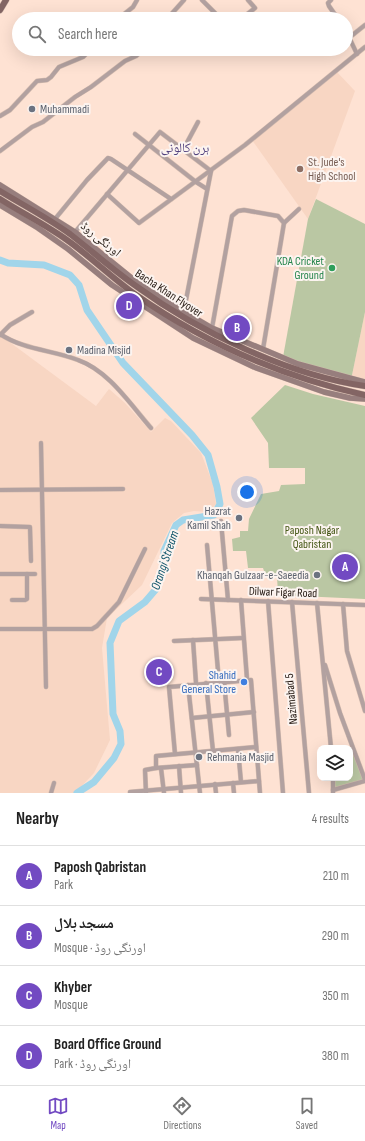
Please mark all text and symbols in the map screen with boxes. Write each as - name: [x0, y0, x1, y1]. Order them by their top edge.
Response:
- search box: [12, 12, 353, 56]
- icon: search: [26, 23, 48, 45]
- text: Search here: [58, 25, 118, 44]
- place label: Muhammadi: [40, 102, 89, 117]
- marker: Muhammadi: [27, 104, 37, 114]
- district label: ہرن کالونی: [161, 140, 209, 156]
- place label: St. Jude's High School: [308, 155, 355, 184]
- marker: St. Jude's High School: [295, 164, 305, 174]
- street label: اورنگی روڈ: [78, 219, 124, 260]
- place label: KDA Cricket Ground: [277, 254, 324, 283]
- marker: KDA Cricket Ground: [327, 263, 337, 273]
- street label: Bacha Khan Flyover: [132, 266, 206, 321]
- pin: D: [116, 291, 142, 321]
- pin: B: [224, 313, 250, 343]
- place label: Madina Misjid: [77, 343, 131, 358]
- marker: Madina Misjid: [64, 345, 74, 355]
- your location: [237, 482, 257, 502]
- place label: Hazrat Kamil Shah: [187, 504, 231, 533]
- marker: Hazrat Kamil Shah: [234, 513, 244, 523]
- park label: Paposh Nagar Qabristan: [285, 523, 340, 552]
- water label: Orangi Stream: [147, 529, 183, 592]
- pin: A: [332, 552, 358, 582]
- place label: Khanqah Gulzaar-e-Saeedia: [197, 568, 309, 583]
- marker: Khanqah Gulzaar-e-Saeedia: [312, 570, 322, 580]
- street label: Dilwar Figar Road: [248, 584, 317, 601]
- pin: C: [146, 657, 172, 687]
- place label: Shahid General Store: [181, 668, 236, 697]
- street label: Nazimabad 5: [282, 673, 301, 725]
- marker: Shahid General Store: [239, 677, 249, 687]
- map controls: [317, 745, 353, 781]
- button: layers: [317, 745, 353, 781]
- place label: Rehmania Masjid: [207, 750, 274, 765]
- marker: Rehmania Masjid: [194, 752, 204, 762]
- text: Nearby: [16, 809, 59, 829]
- text: 4 results: [312, 811, 349, 827]
- text: Paposh Qabristan: [54, 858, 146, 877]
- text: A: [26, 868, 32, 884]
- text: 210 m: [323, 868, 349, 884]
- text: Park: [54, 877, 73, 893]
- text: مسجد بلال: [54, 914, 114, 933]
- text: B: [26, 928, 32, 944]
- text: 290 m: [322, 928, 349, 944]
- text: Mosque · اورنگی روڈ: [54, 940, 146, 956]
- text: Khyber: [54, 978, 92, 997]
- text: C: [26, 988, 32, 1004]
- text: 350 m: [322, 988, 349, 1004]
- text: Mosque: [54, 997, 88, 1013]
- text: Board Office Ground: [54, 1035, 161, 1054]
- text: D: [26, 1048, 32, 1064]
- text: 380 m: [322, 1048, 349, 1064]
- text: Park · اورنگی روڈ: [54, 1056, 131, 1072]
- tab: Map: [47, 1095, 69, 1132]
- tab: Directions: [164, 1095, 201, 1132]
- tab: Saved: [296, 1095, 318, 1132]

